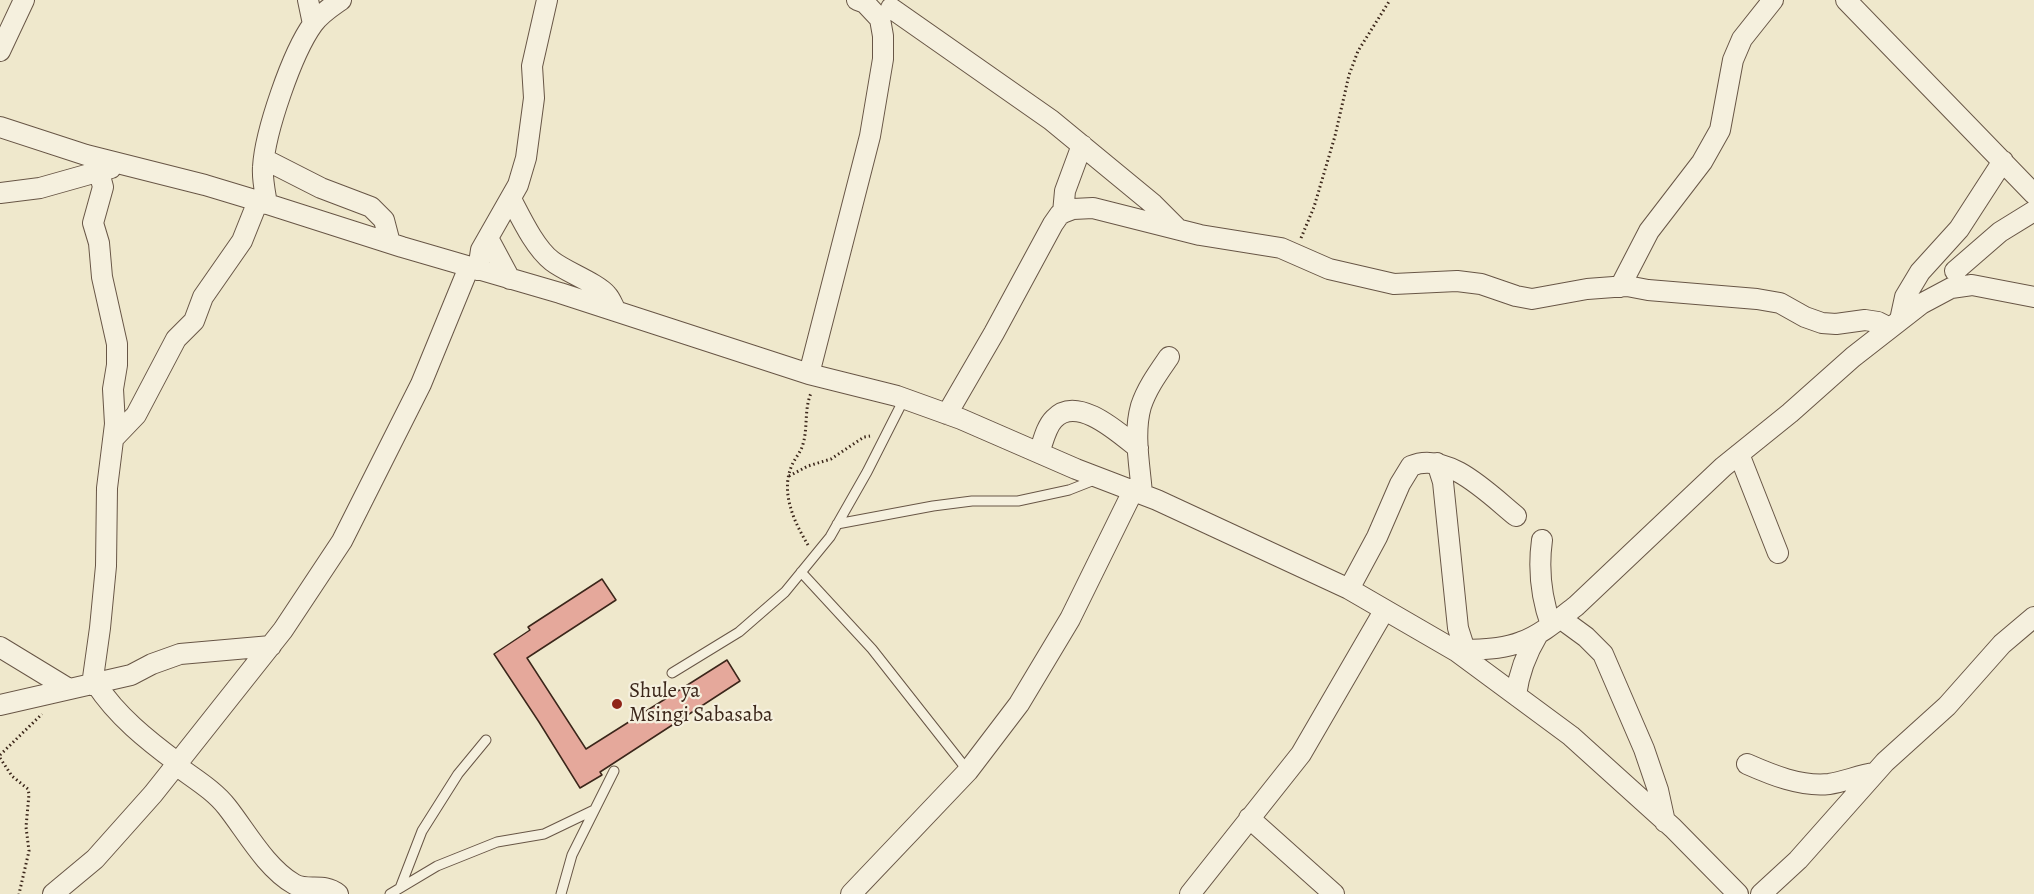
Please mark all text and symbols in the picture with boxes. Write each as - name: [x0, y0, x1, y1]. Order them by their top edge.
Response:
- place label: Shule ya Msingi Sabasaba: [629, 679, 773, 729]
- marker: Shule ya Msingi Sabasaba: [610, 697, 624, 711]

